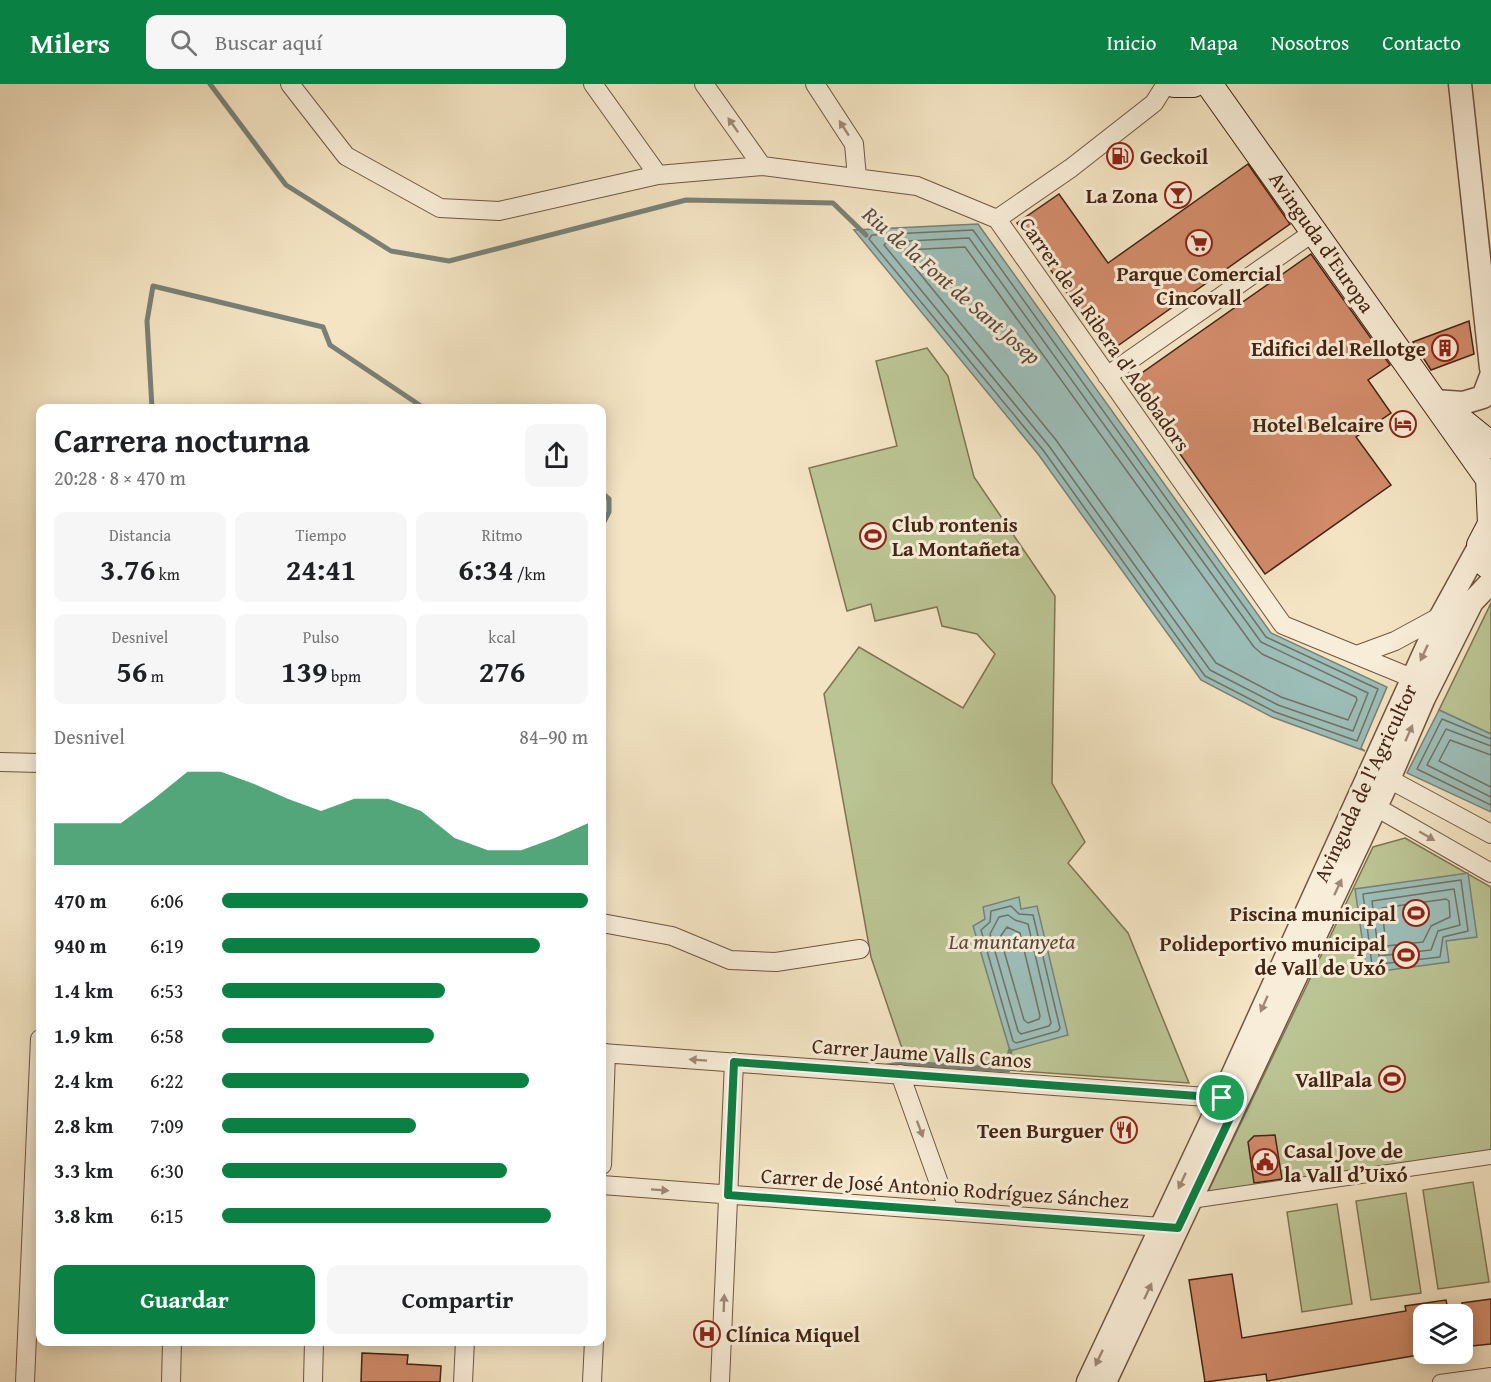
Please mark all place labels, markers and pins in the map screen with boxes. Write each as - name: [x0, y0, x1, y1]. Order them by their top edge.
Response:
- fuel station icon: Geckoil: [1105, 141, 1135, 171]
- place label: Geckoil: [1140, 141, 1209, 172]
- place label: La Zona: [1086, 180, 1158, 211]
- bar icon: La Zona: [1163, 180, 1193, 210]
- supermarket icon: Parque Comercial Cincovall: [1184, 228, 1214, 258]
- place label: Parque Comercial Cincovall: [1116, 258, 1282, 313]
- place label: Edifici del Rellotge: [1251, 333, 1426, 364]
- building icon: Edifici del Rellotge: [1430, 333, 1460, 363]
- place label: Hotel Belcaire: [1252, 409, 1384, 440]
- hotel icon: Hotel Belcaire: [1388, 409, 1418, 439]
- place label: Club rontenis La Montañeta: [892, 509, 1020, 564]
- sports icon: Club rontenis La Montañeta: [858, 521, 888, 551]
- place label: Piscina municipal: [1230, 898, 1396, 929]
- sports icon: Piscina municipal: [1401, 898, 1431, 928]
- place label: Polideportivo municipal de Vall de Uxó: [1159, 928, 1386, 983]
- sports icon: Polideportivo municipal de Vall de Uxó: [1391, 940, 1421, 970]
- place label: VallPala: [1295, 1064, 1372, 1095]
- sports icon: VallPala: [1377, 1064, 1407, 1094]
- pin: [1196, 1072, 1247, 1123]
- place label: Teen Burguer: [977, 1115, 1104, 1146]
- restaurant icon: Teen Burguer: [1109, 1115, 1139, 1145]
- place label: Casal Jove de la Vall d’Uixó: [1284, 1135, 1408, 1190]
- public building icon: Casal Jove de la Vall d’Uixó: [1250, 1147, 1280, 1177]
- hospital icon: Clínica Miquel: [692, 1319, 722, 1349]
- place label: Clínica Miquel: [726, 1319, 861, 1350]

